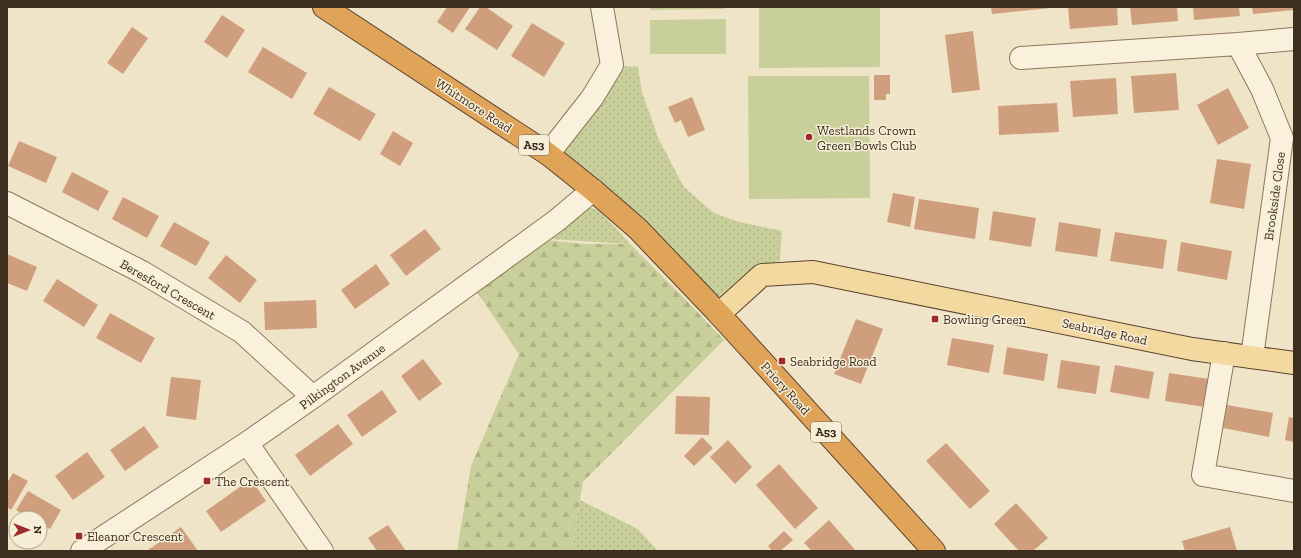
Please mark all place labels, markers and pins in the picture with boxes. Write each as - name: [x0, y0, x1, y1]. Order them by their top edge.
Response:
- place label: Westlands Crown Green Bowls Club: [817, 123, 917, 153]
- marker: Westlands Crown Green Bowls Club: [804, 132, 814, 142]
- place label: Bowling Green: [943, 312, 1026, 327]
- marker: Bowling Green: [930, 314, 940, 324]
- place label: Seabridge Road: [790, 354, 877, 369]
- marker: Seabridge Road: [777, 356, 787, 366]
- place label: The Crescent: [215, 474, 290, 489]
- marker: The Crescent: [202, 476, 212, 486]
- place label: Eleanor Crescent: [87, 529, 183, 544]
- marker: Eleanor Crescent: [74, 531, 84, 541]

